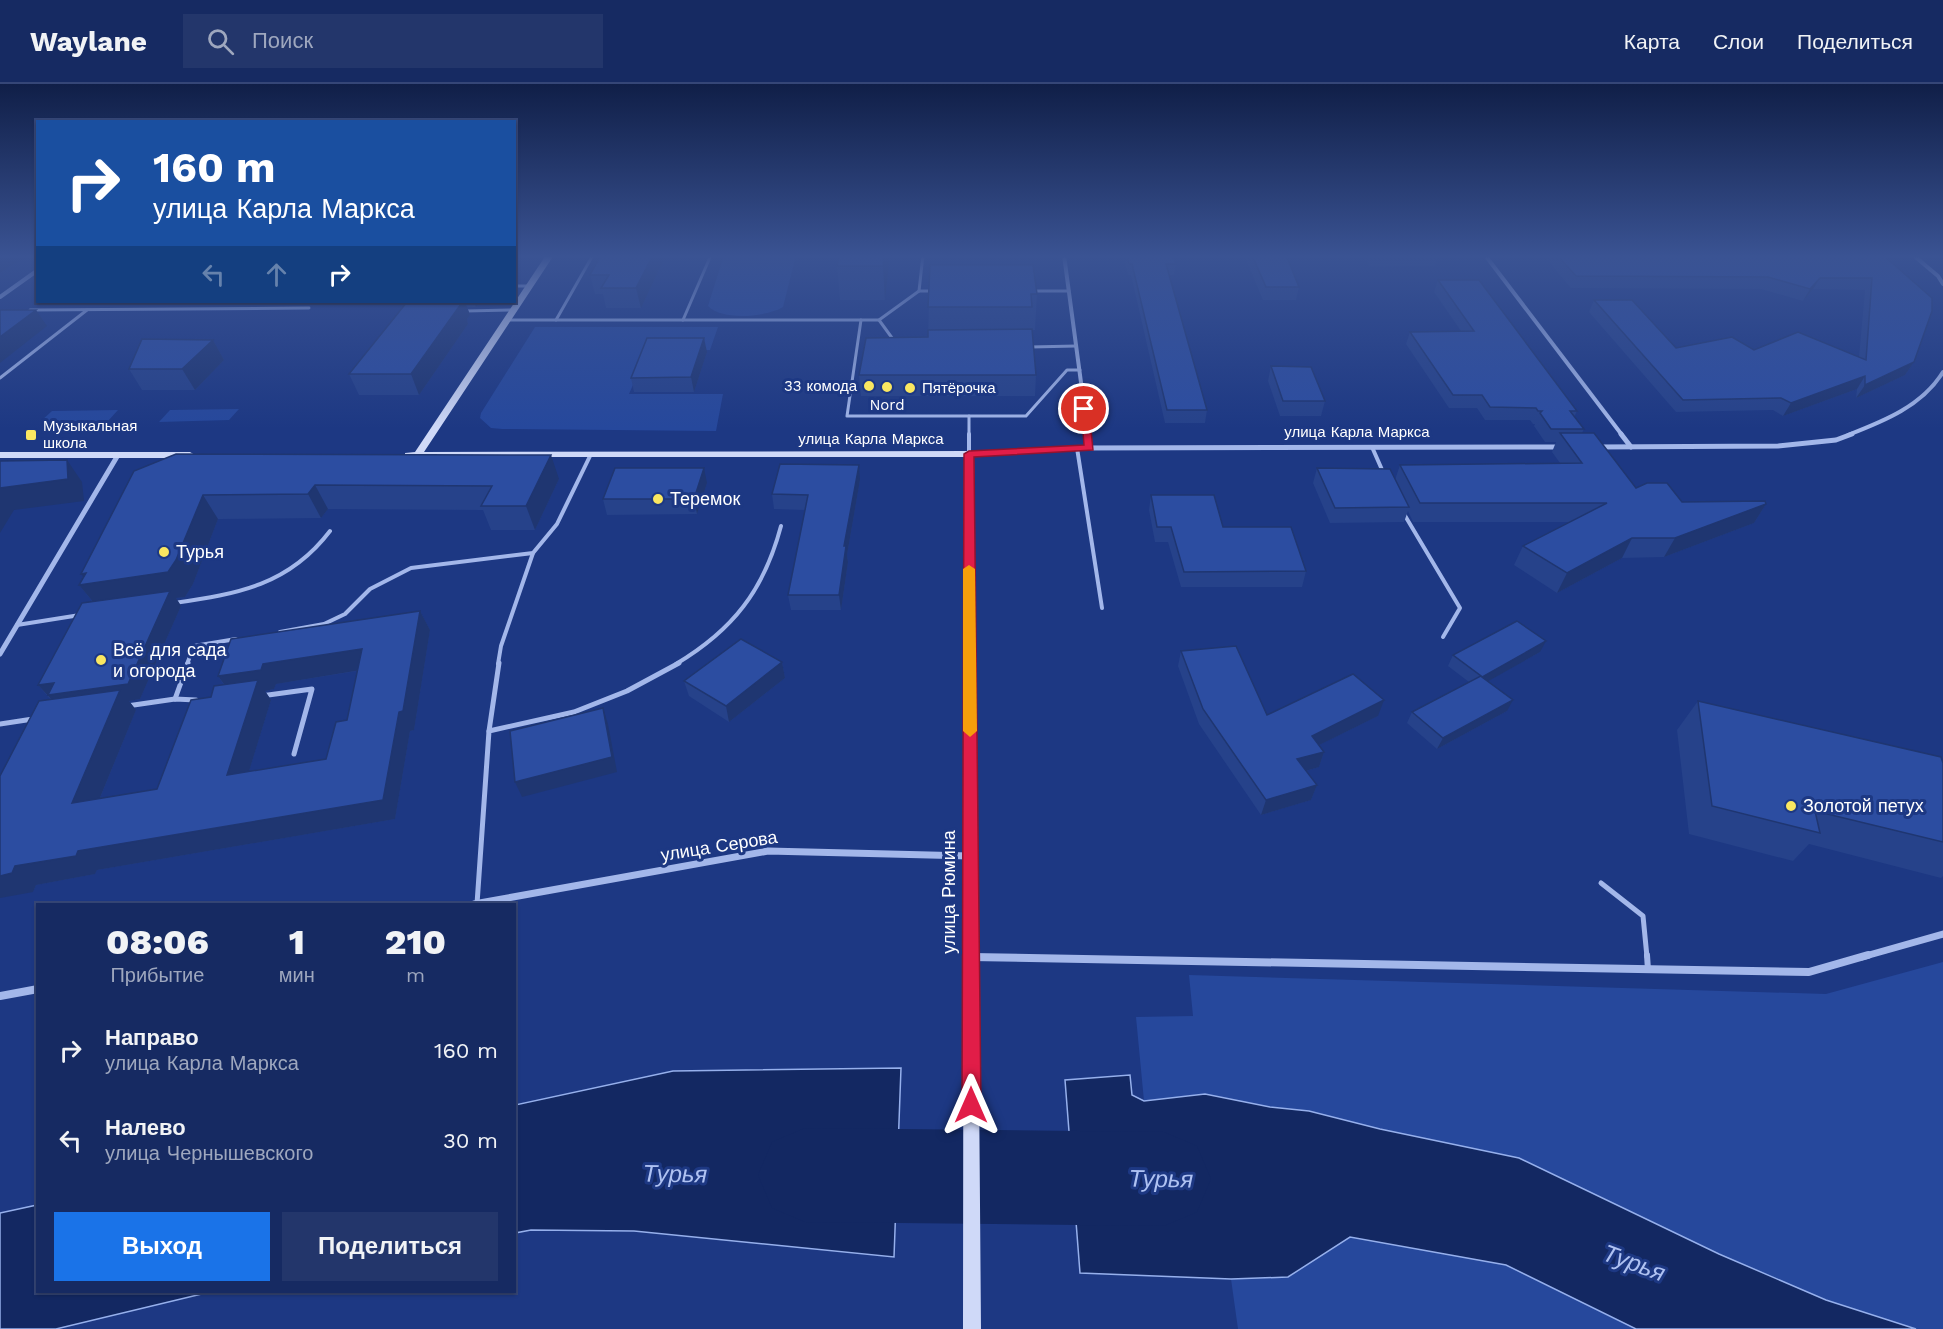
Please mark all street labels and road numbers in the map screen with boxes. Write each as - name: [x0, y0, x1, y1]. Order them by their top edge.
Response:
- street label: улица Карла Маркса: [1284, 423, 1430, 441]
- street label: улица Карла Маркса: [798, 430, 944, 448]
- street label: улица Серова: [659, 826, 780, 865]
- street label: улица Рюмина: [938, 829, 959, 954]

